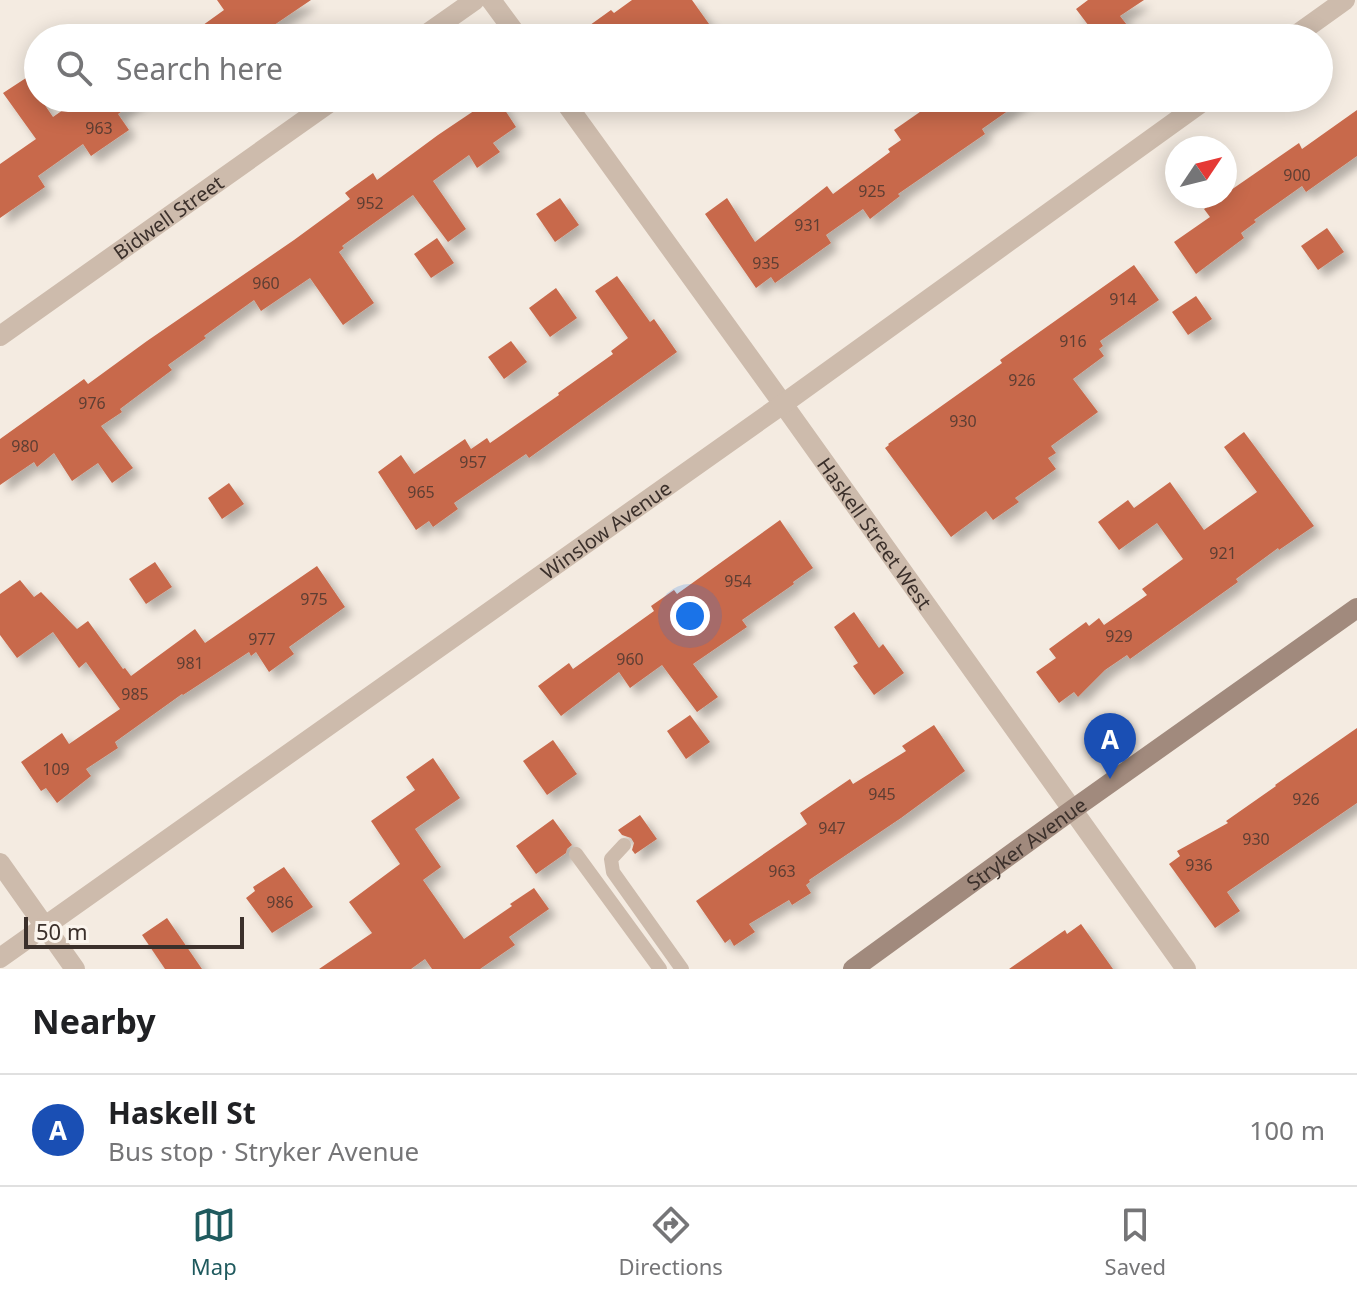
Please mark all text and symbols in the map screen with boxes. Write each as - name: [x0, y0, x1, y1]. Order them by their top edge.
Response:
- search box: [24, 24, 1333, 112]
- icon: search: [52, 46, 96, 90]
- text: Search here: [116, 48, 283, 89]
- house number: 963: [85, 117, 113, 139]
- north arrow: [1165, 136, 1237, 208]
- house number: 900: [1283, 164, 1311, 186]
- street label: Bidwell Street: [108, 169, 229, 265]
- house number: 925: [858, 180, 886, 202]
- house number: 952: [356, 192, 384, 214]
- house number: 931: [794, 214, 822, 236]
- house number: 935: [752, 252, 780, 274]
- house number: 960: [252, 272, 280, 294]
- house number: 914: [1109, 288, 1137, 310]
- house number: 916: [1059, 330, 1087, 352]
- house number: 926: [1008, 369, 1036, 391]
- house number: 976: [78, 392, 106, 414]
- house number: 930: [949, 410, 977, 432]
- house number: 980: [11, 435, 39, 457]
- house number: 957: [459, 451, 487, 473]
- street label: Haskell Street West: [812, 452, 938, 614]
- street label: Winslow Avenue: [535, 474, 676, 585]
- house number: 965: [407, 481, 435, 503]
- house number: 921: [1209, 542, 1237, 564]
- house number: 954: [724, 570, 752, 592]
- house number: 975: [300, 588, 328, 610]
- your location: [670, 596, 710, 636]
- house number: 929: [1105, 625, 1133, 647]
- house number: 977: [248, 628, 276, 650]
- house number: 960: [616, 648, 644, 670]
- house number: 981: [176, 652, 204, 674]
- house number: 985: [121, 683, 149, 705]
- pin: A: [1084, 713, 1136, 779]
- house number: 109: [42, 758, 70, 780]
- house number: 945: [868, 783, 896, 805]
- house number: 926: [1292, 788, 1320, 810]
- street label: Stryker Avenue: [961, 791, 1092, 896]
- house number: 947: [818, 817, 846, 839]
- house number: 930: [1242, 828, 1270, 850]
- house number: 936: [1185, 854, 1213, 876]
- house number: 963: [768, 860, 796, 882]
- house number: 986: [266, 891, 294, 913]
- scale bar: [24, 913, 244, 949]
- text: 50 m: [36, 916, 87, 946]
- text: Nearby: [32, 998, 156, 1044]
- text: Haskell St: [108, 1092, 256, 1133]
- text: A: [49, 1112, 67, 1148]
- text: 100 m: [1249, 1112, 1325, 1148]
- text: Bus stop · Stryker Avenue: [108, 1133, 419, 1169]
- tab: Map: [191, 1203, 237, 1281]
- tab: Directions: [618, 1203, 723, 1281]
- tab: Saved: [1105, 1203, 1166, 1281]

